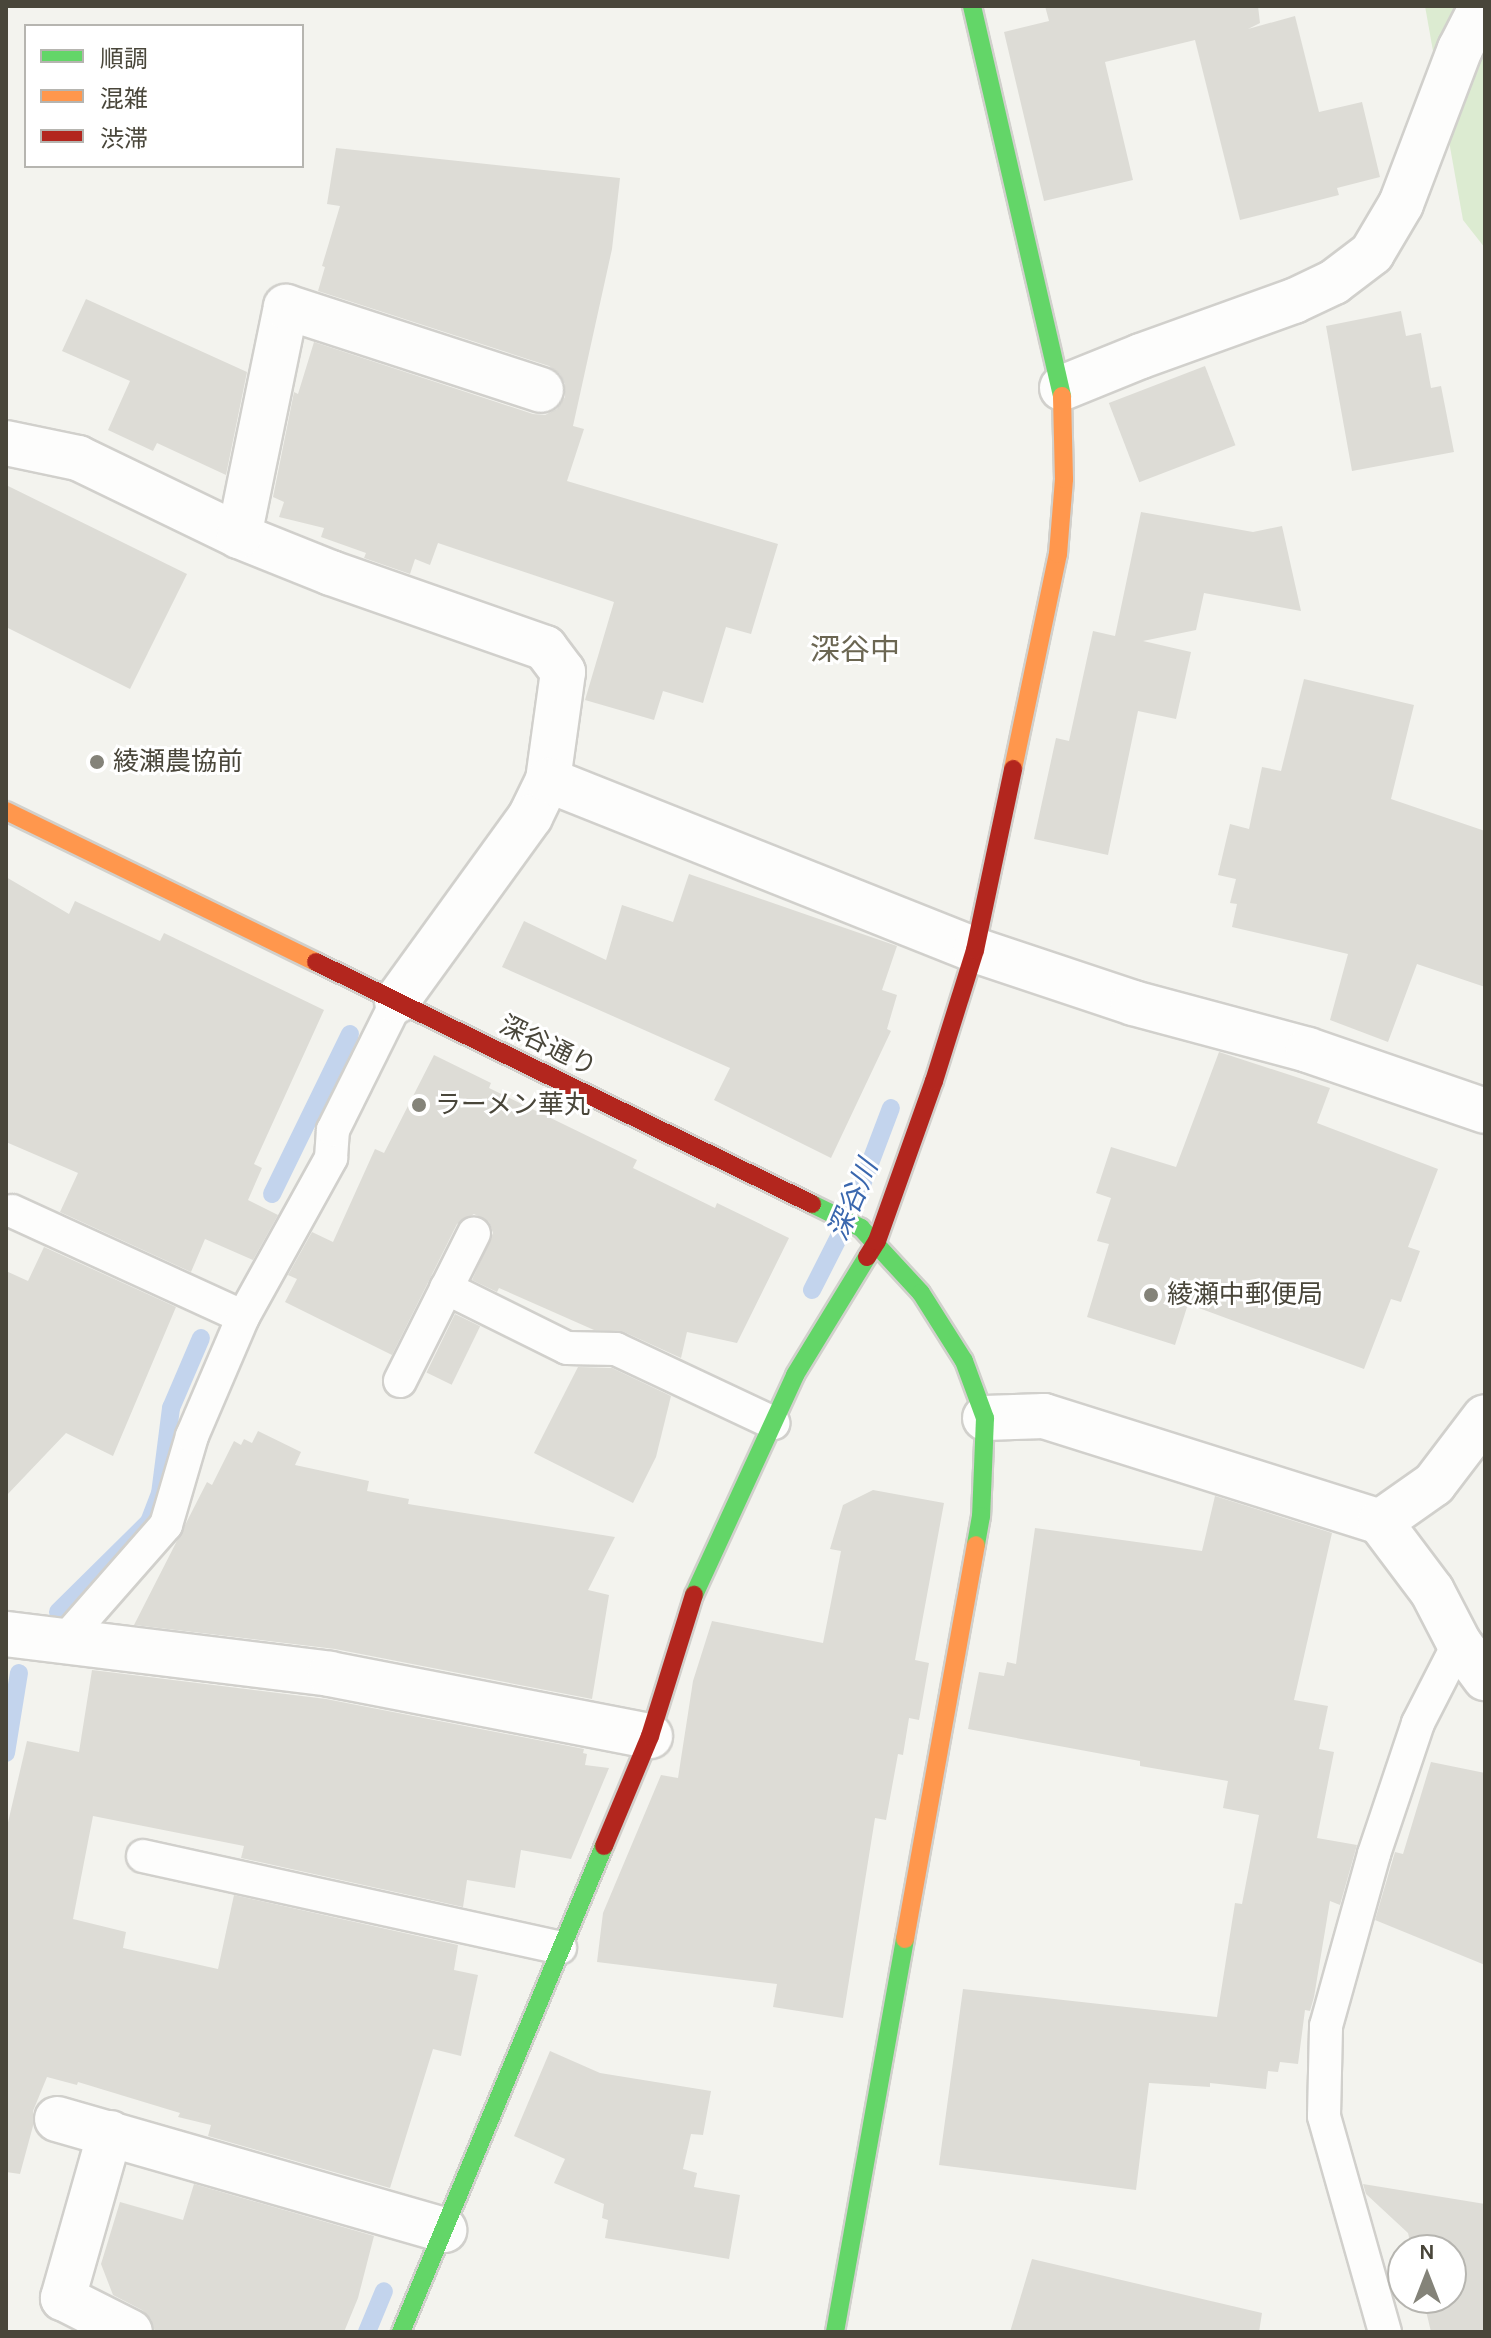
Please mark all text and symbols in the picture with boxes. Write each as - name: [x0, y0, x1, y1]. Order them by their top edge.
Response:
- legend: [24, 24, 304, 168]
- text: 順調: [100, 45, 148, 73]
- text: 混雑: [100, 85, 148, 113]
- text: 渋滞: [100, 125, 148, 153]
- district label: 深谷中: [810, 632, 900, 668]
- place label: 綾瀬農協前: [113, 746, 243, 778]
- marker: 綾瀬農協前: [88, 753, 106, 771]
- street label: 深谷通り: [494, 1009, 602, 1083]
- place label: ラーメン華丸: [435, 1089, 591, 1121]
- marker: ラーメン華丸: [410, 1096, 428, 1114]
- water label: 深谷川: [821, 1155, 885, 1245]
- place label: 綾瀬中郵便局: [1167, 1279, 1323, 1311]
- marker: 綾瀬中郵便局: [1142, 1286, 1160, 1304]
- north arrow: [1387, 2234, 1467, 2314]
- text: N: [1419, 2239, 1435, 2265]

